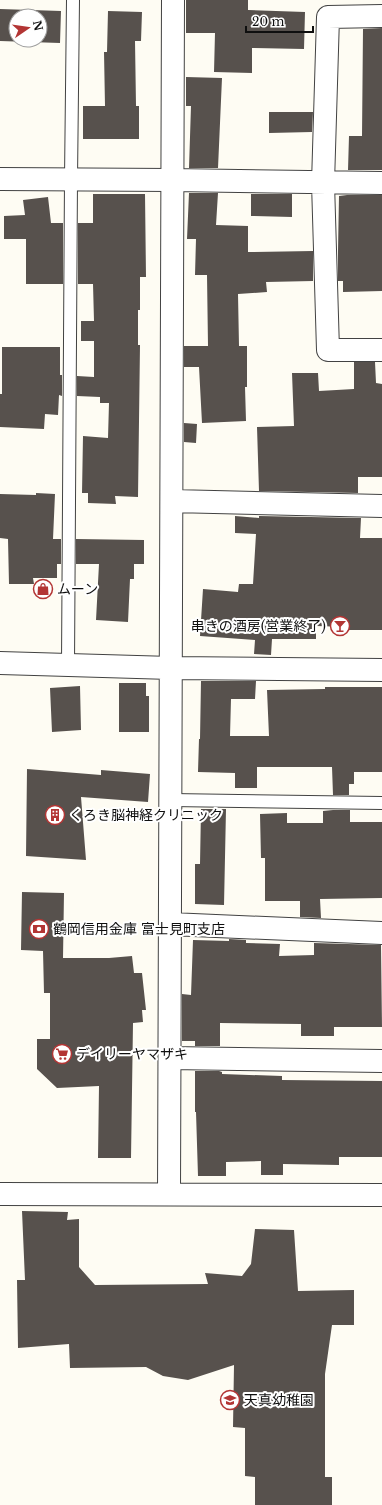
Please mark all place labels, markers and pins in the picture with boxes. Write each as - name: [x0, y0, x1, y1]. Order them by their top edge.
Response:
- shop icon: ムーン: [32, 578, 54, 600]
- place label: ムーン: [57, 580, 98, 598]
- bar icon: 串きの酒房(営業終了): [329, 615, 351, 637]
- place label: 串きの酒房(営業終了): [191, 617, 326, 635]
- building icon: くろき脳神経クリニック: [44, 804, 66, 826]
- place label: くろき脳神経クリニック: [69, 806, 223, 824]
- bank icon: 鶴岡信用金庫 富士見町支店: [28, 918, 50, 940]
- place label: 鶴岡信用金庫 富士見町支店: [53, 920, 225, 938]
- supermarket icon: デイリーヤマザキ: [51, 1043, 73, 1065]
- place label: デイリーヤマザキ: [76, 1045, 188, 1063]
- school or university icon: 天真幼稚園: [219, 1389, 241, 1411]
- place label: 天真幼稚園: [244, 1391, 314, 1409]

